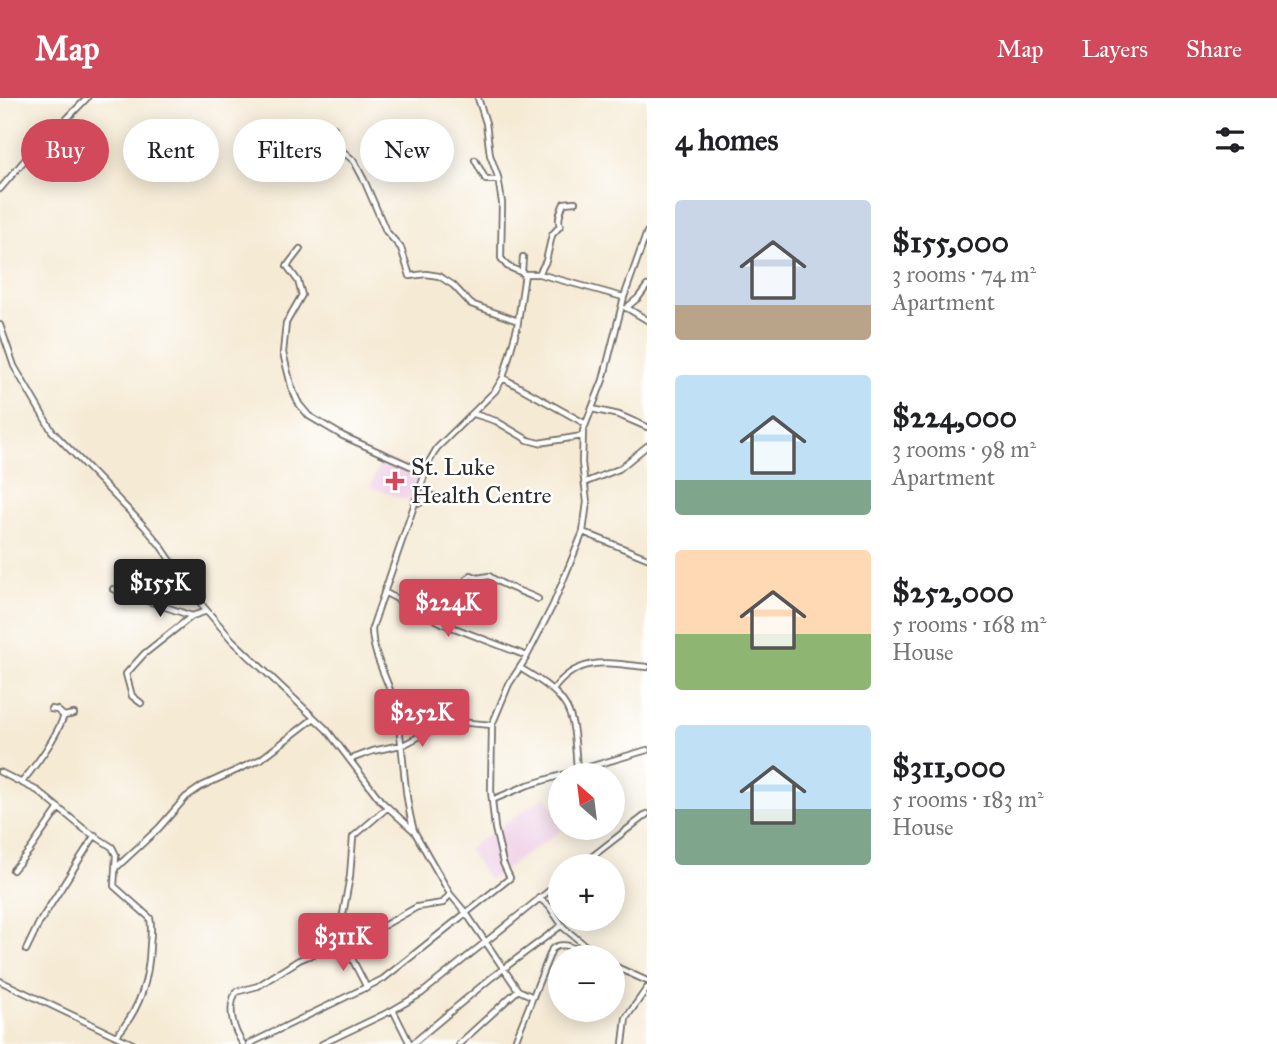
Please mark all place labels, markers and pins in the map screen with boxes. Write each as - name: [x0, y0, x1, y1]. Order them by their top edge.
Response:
- place label: St. Luke Health Centre: [411, 452, 552, 510]
- marker: St. Luke Health Centre: [385, 471, 405, 491]
- pin: $155K: [111, 560, 209, 619]
- pin: $224K: [399, 580, 497, 639]
- pin: $252K: [373, 690, 471, 749]
- pin: $311K: [294, 914, 392, 973]

